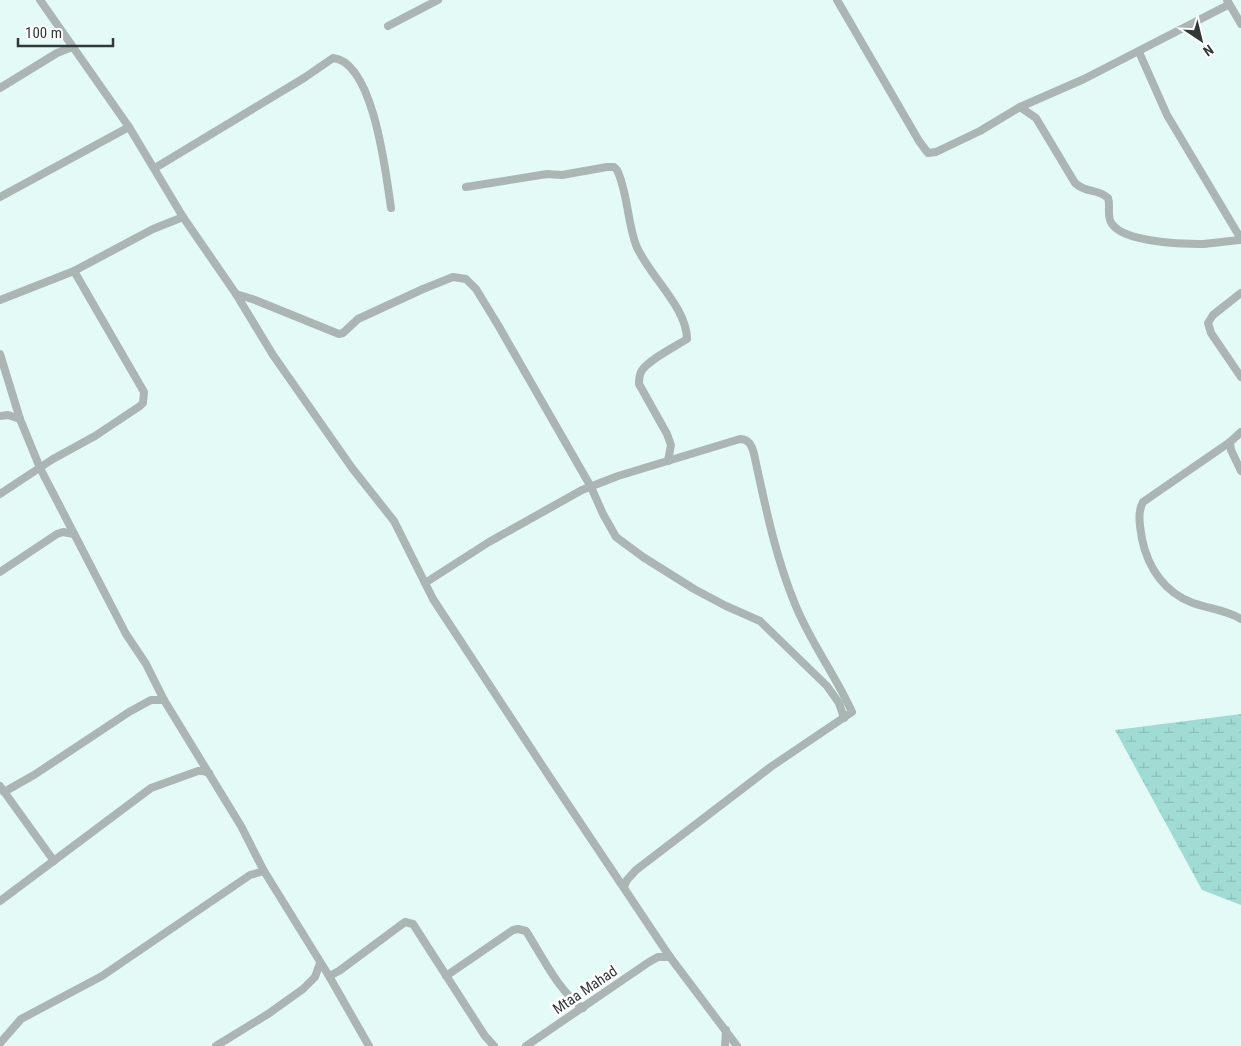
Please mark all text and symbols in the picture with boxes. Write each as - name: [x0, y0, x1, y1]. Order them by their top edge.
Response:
- scale bar: [18, 15, 112, 47]
- north arrow: [1176, 15, 1226, 65]
- text: 100 m: [25, 24, 62, 42]
- text: N: [1200, 42, 1217, 60]
- street label: Mtaa Mahad: [549, 962, 621, 1018]

